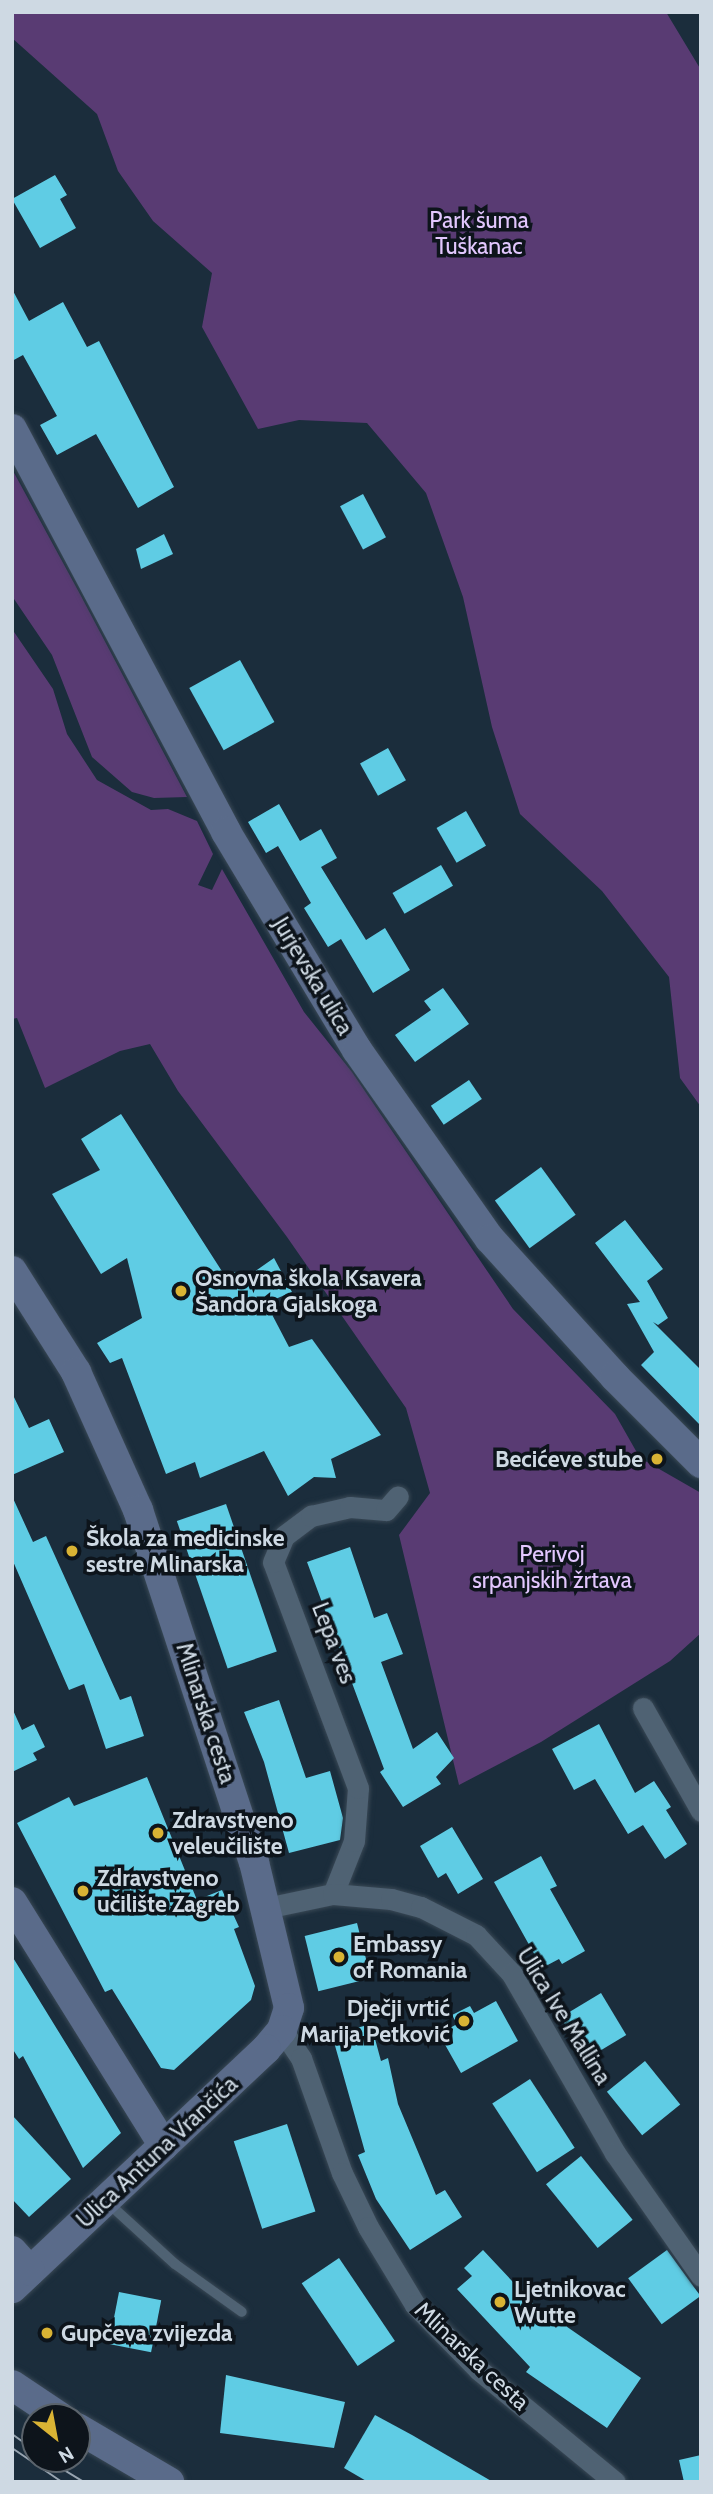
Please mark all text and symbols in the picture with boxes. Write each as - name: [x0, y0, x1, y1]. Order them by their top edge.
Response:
- park label: Park šuma Tuškanac: [429, 206, 529, 260]
- street label: Jurjevska ulica: [267, 912, 359, 1040]
- place label: Osnovna škola Ksavera Šandora Gjalskoga: [195, 1264, 422, 1318]
- marker: Osnovna škola Ksavera Šandora Gjalskoga: [173, 1283, 189, 1299]
- place label: Becićeve stube: [495, 1445, 643, 1473]
- marker: Becićeve stube: [649, 1451, 665, 1467]
- place label: Škola za medicinske sestre Mlinarska: [86, 1524, 285, 1578]
- park label: Perivoj srpanjskih žrtava: [472, 1540, 632, 1594]
- marker: Škola za medicinske sestre Mlinarska: [64, 1543, 80, 1559]
- street label: Lepa ves: [306, 1599, 362, 1687]
- street label: Mlinarska cesta: [170, 1639, 242, 1787]
- place label: Zdravstveno veleučilište: [172, 1806, 294, 1860]
- marker: Zdravstveno veleučilište: [150, 1825, 166, 1841]
- place label: Zdravstveno učilište Zagreb: [97, 1864, 240, 1918]
- marker: Zdravstveno učilište Zagreb: [75, 1883, 91, 1899]
- place label: Embassy of Romania: [353, 1930, 467, 1984]
- street label: Ulica Ive Mallina: [511, 1942, 617, 2090]
- marker: Embassy of Romania: [331, 1949, 347, 1965]
- place label: Dječji vrtić Marija Petković: [300, 1994, 450, 2048]
- marker: Dječji vrtić Marija Petković: [456, 2013, 472, 2029]
- street label: Ulica Antuna Vrančića: [71, 2070, 243, 2234]
- place label: Ljetnikovac Wutte: [514, 2275, 626, 2329]
- marker: Ljetnikovac Wutte: [492, 2294, 508, 2310]
- street label: Mlinarska cesta: [409, 2296, 535, 2416]
- place label: Gupčeva zvijezda: [61, 2319, 233, 2347]
- marker: Gupčeva zvijezda: [39, 2325, 55, 2341]
- north arrow: [21, 2403, 91, 2473]
- text: N: [54, 2441, 78, 2468]

